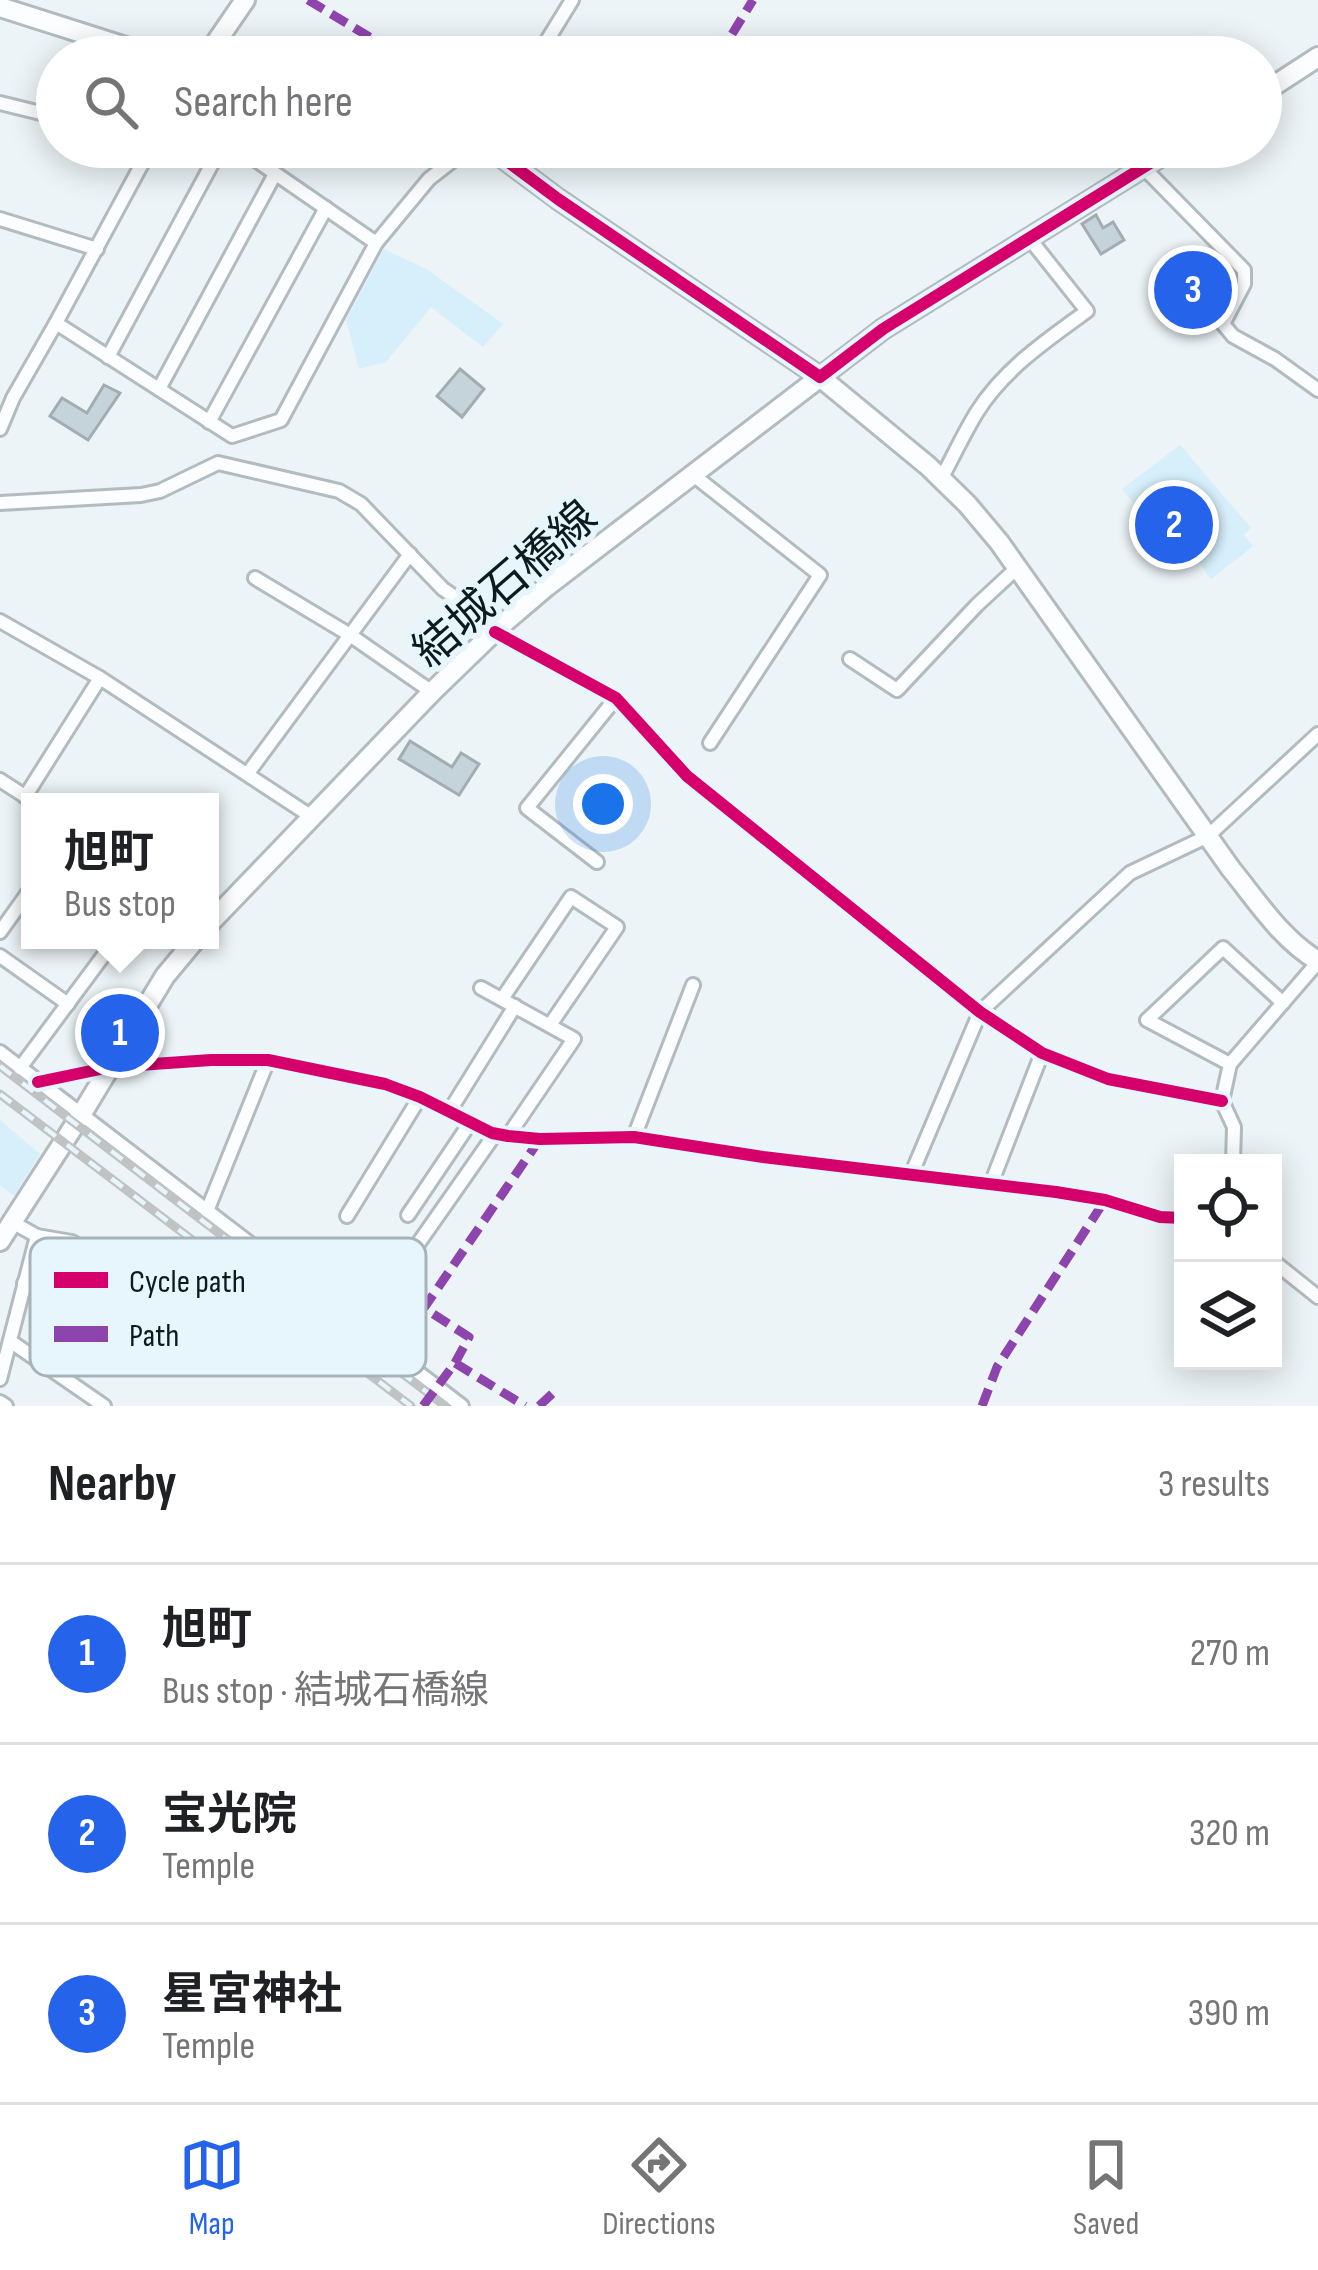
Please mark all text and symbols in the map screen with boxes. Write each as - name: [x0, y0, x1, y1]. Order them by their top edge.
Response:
- search box: [36, 36, 1282, 168]
- icon: search: [78, 69, 144, 135]
- text: Search here: [174, 75, 353, 130]
- pin: 3: [1154, 245, 1232, 335]
- pin: 2: [1135, 480, 1213, 570]
- street label: 結城石橋線: [403, 490, 609, 679]
- your location: [573, 774, 633, 834]
- popup: [21, 793, 219, 949]
- text: 旭町: [64, 826, 154, 881]
- text: Bus stop: [64, 881, 176, 928]
- pin: 1: [81, 988, 159, 1078]
- map controls: [1174, 1154, 1282, 1370]
- button: locate: [1174, 1154, 1282, 1262]
- legend: [30, 1238, 426, 1376]
- text: Cycle path: [129, 1262, 246, 1302]
- button: layers: [1174, 1262, 1282, 1370]
- text: Path: [129, 1316, 179, 1356]
- text: Nearby: [48, 1454, 177, 1515]
- text: 3 results: [1158, 1461, 1270, 1508]
- text: 旭町: [162, 1603, 252, 1658]
- text: 1: [79, 1630, 95, 1677]
- text: 270 m: [1190, 1630, 1270, 1677]
- text: Bus stop · 結城石橋線: [162, 1668, 489, 1715]
- text: 宝光院: [162, 1788, 297, 1843]
- text: 2: [78, 1810, 96, 1857]
- text: 320 m: [1189, 1810, 1270, 1857]
- text: Temple: [162, 1843, 255, 1890]
- text: 星宮神社: [162, 1968, 342, 2023]
- text: 3: [78, 1990, 96, 2037]
- text: 390 m: [1188, 1990, 1270, 2037]
- text: Temple: [162, 2023, 255, 2070]
- tab: Map: [179, 2132, 245, 2244]
- tab: Directions: [602, 2132, 716, 2244]
- tab: Saved: [1073, 2132, 1139, 2244]

